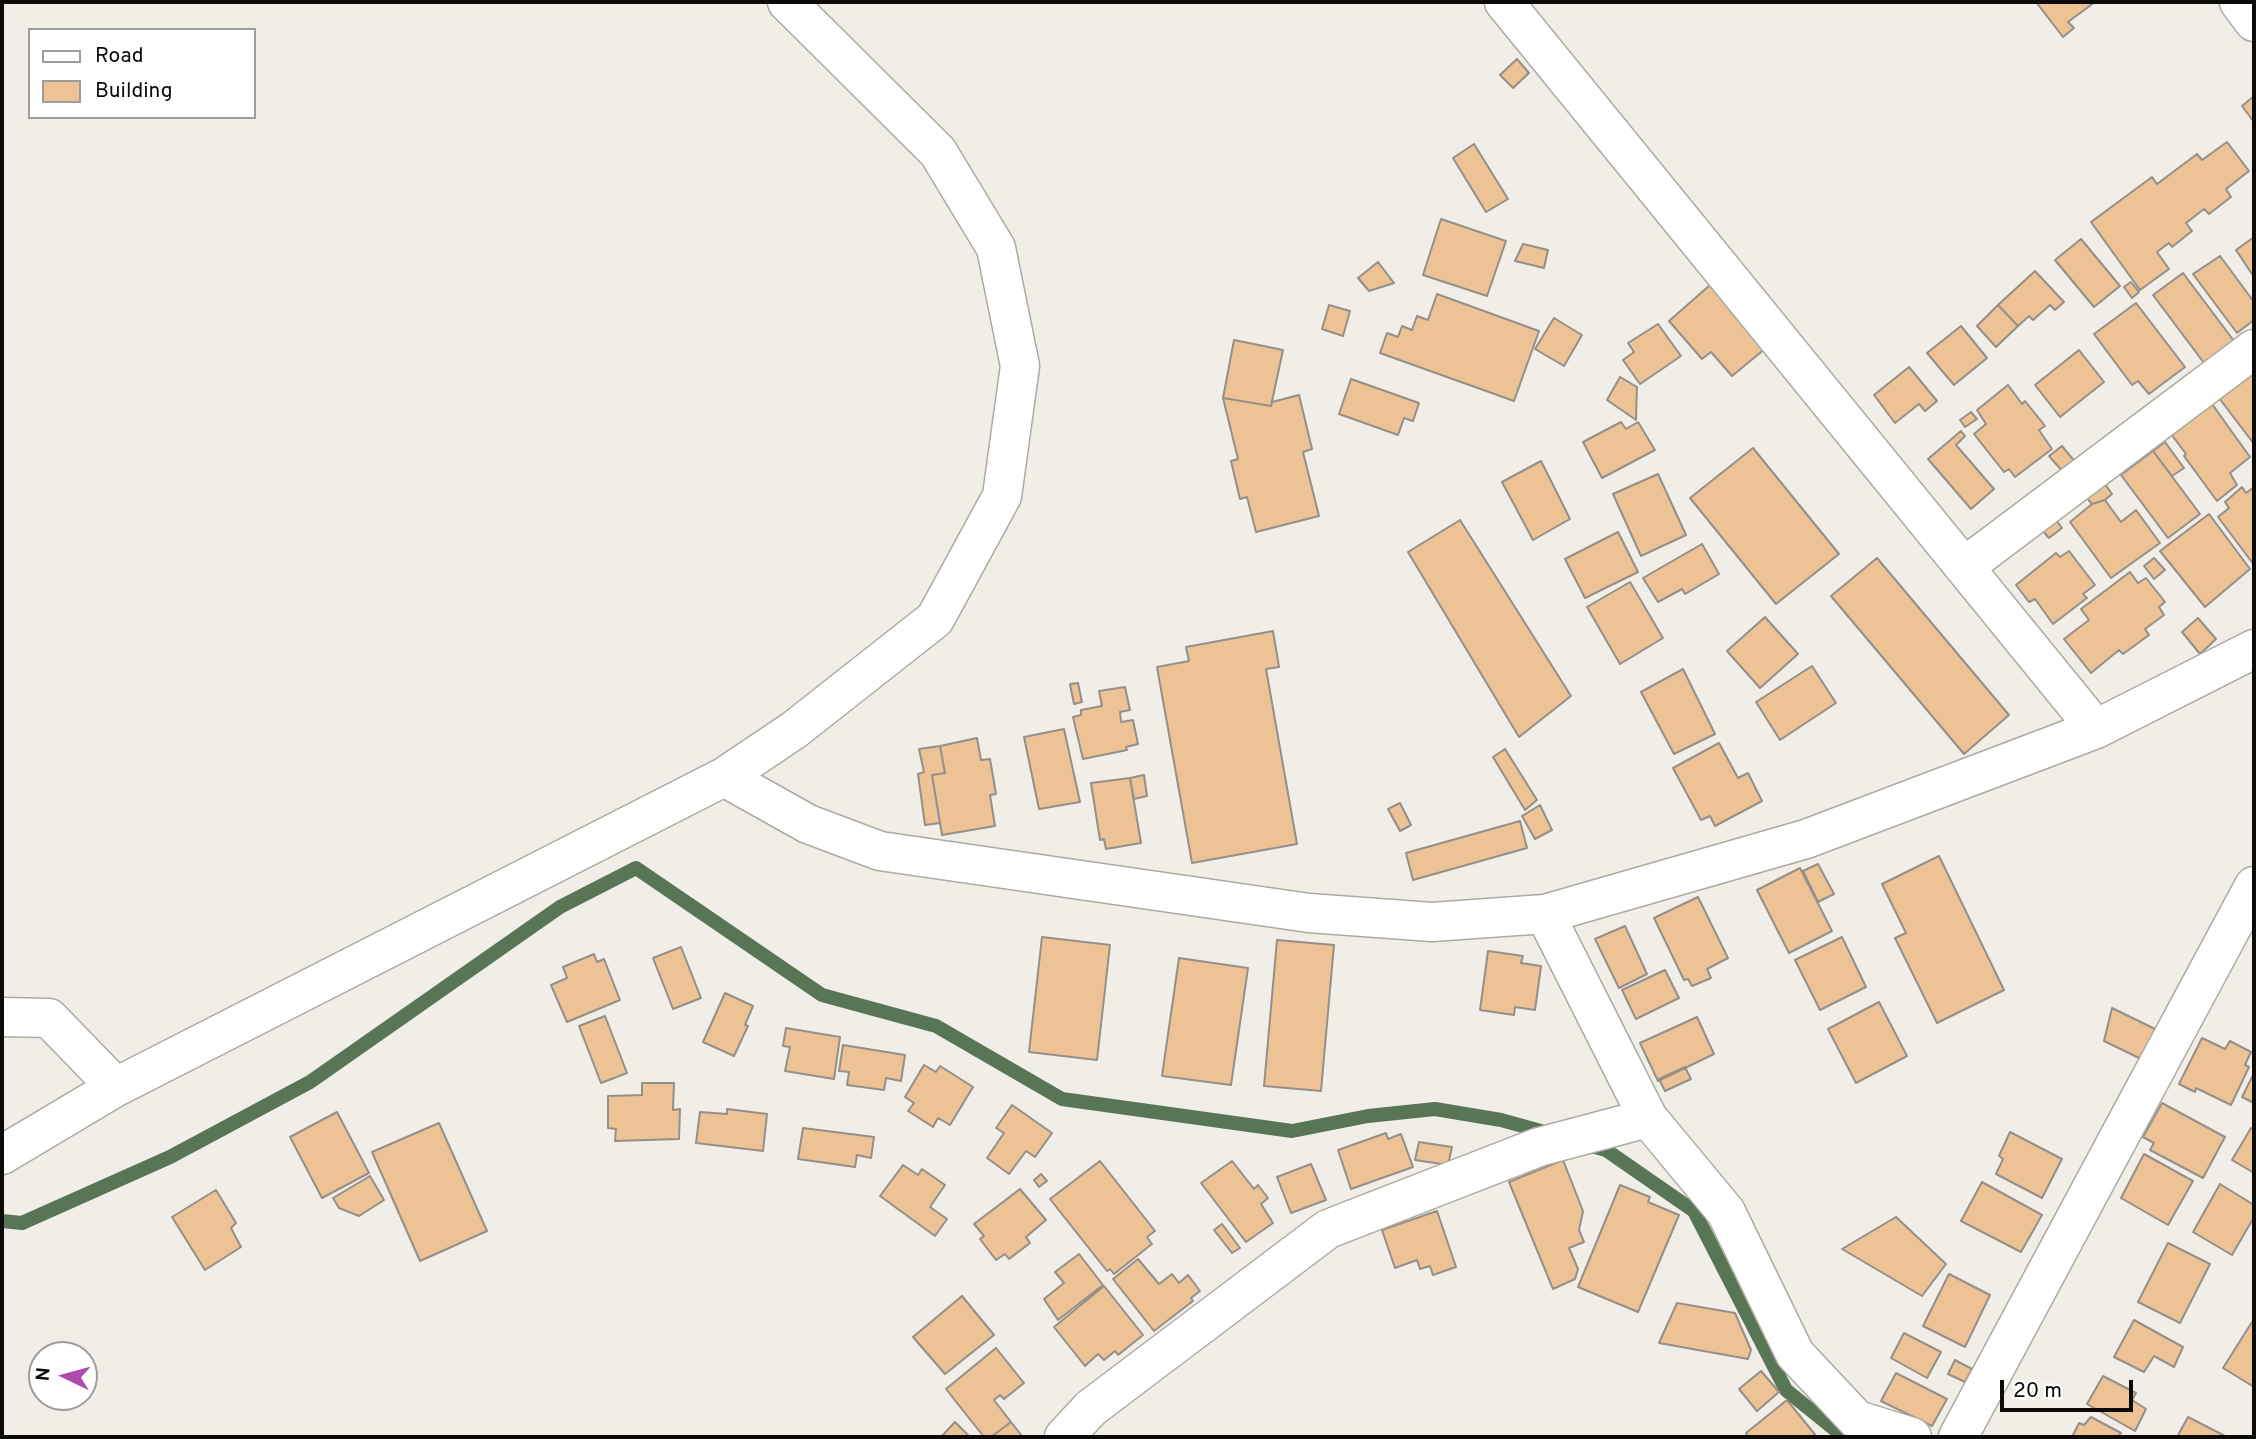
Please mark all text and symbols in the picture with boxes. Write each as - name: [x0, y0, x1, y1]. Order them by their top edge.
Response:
- legend: [28, 28, 256, 119]
- text: Road: [95, 43, 144, 70]
- text: Building: [95, 78, 173, 105]
- north arrow: [28, 1341, 98, 1411]
- text: N: [32, 1366, 57, 1382]
- scale bar: [2004, 1366, 2137, 1410]
- text: 20 m: [2013, 1378, 2062, 1405]

